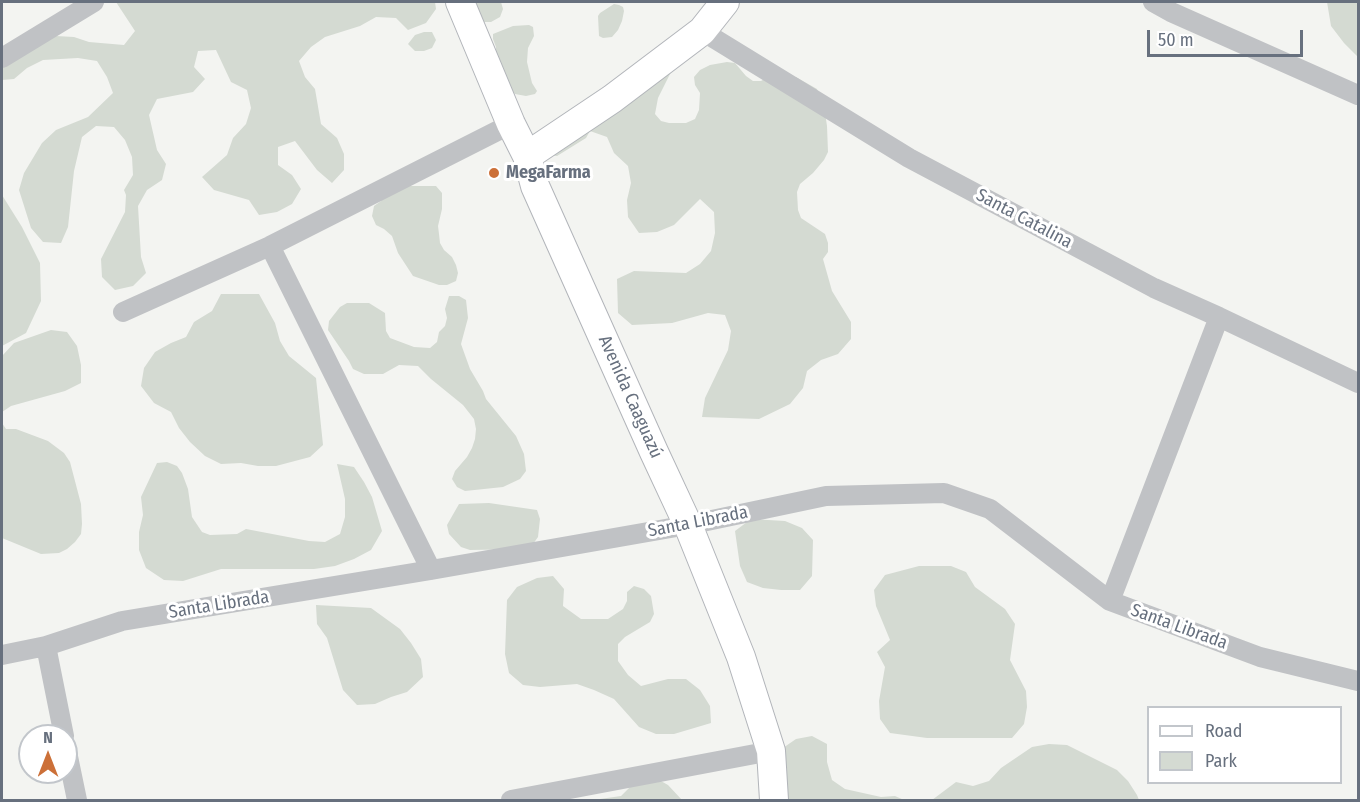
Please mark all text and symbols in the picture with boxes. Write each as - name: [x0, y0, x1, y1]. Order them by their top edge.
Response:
- scale bar: [1150, 18, 1306, 56]
- text: 50 m: [1158, 29, 1194, 51]
- place label: MegaFarma: [506, 162, 591, 184]
- marker: MegaFarma: [487, 166, 501, 180]
- street label: Santa Catalina: [972, 185, 1076, 253]
- street label: Avenida Caaguazú: [593, 332, 667, 462]
- street label: Santa Librada: [646, 502, 750, 542]
- street label: Santa Librada: [167, 586, 271, 624]
- street label: Santa Librada: [1128, 600, 1230, 654]
- legend: [1147, 706, 1342, 784]
- text: Road: [1205, 720, 1242, 742]
- north arrow: [18, 724, 78, 784]
- text: N: [43, 728, 53, 747]
- text: Park: [1205, 750, 1237, 772]

